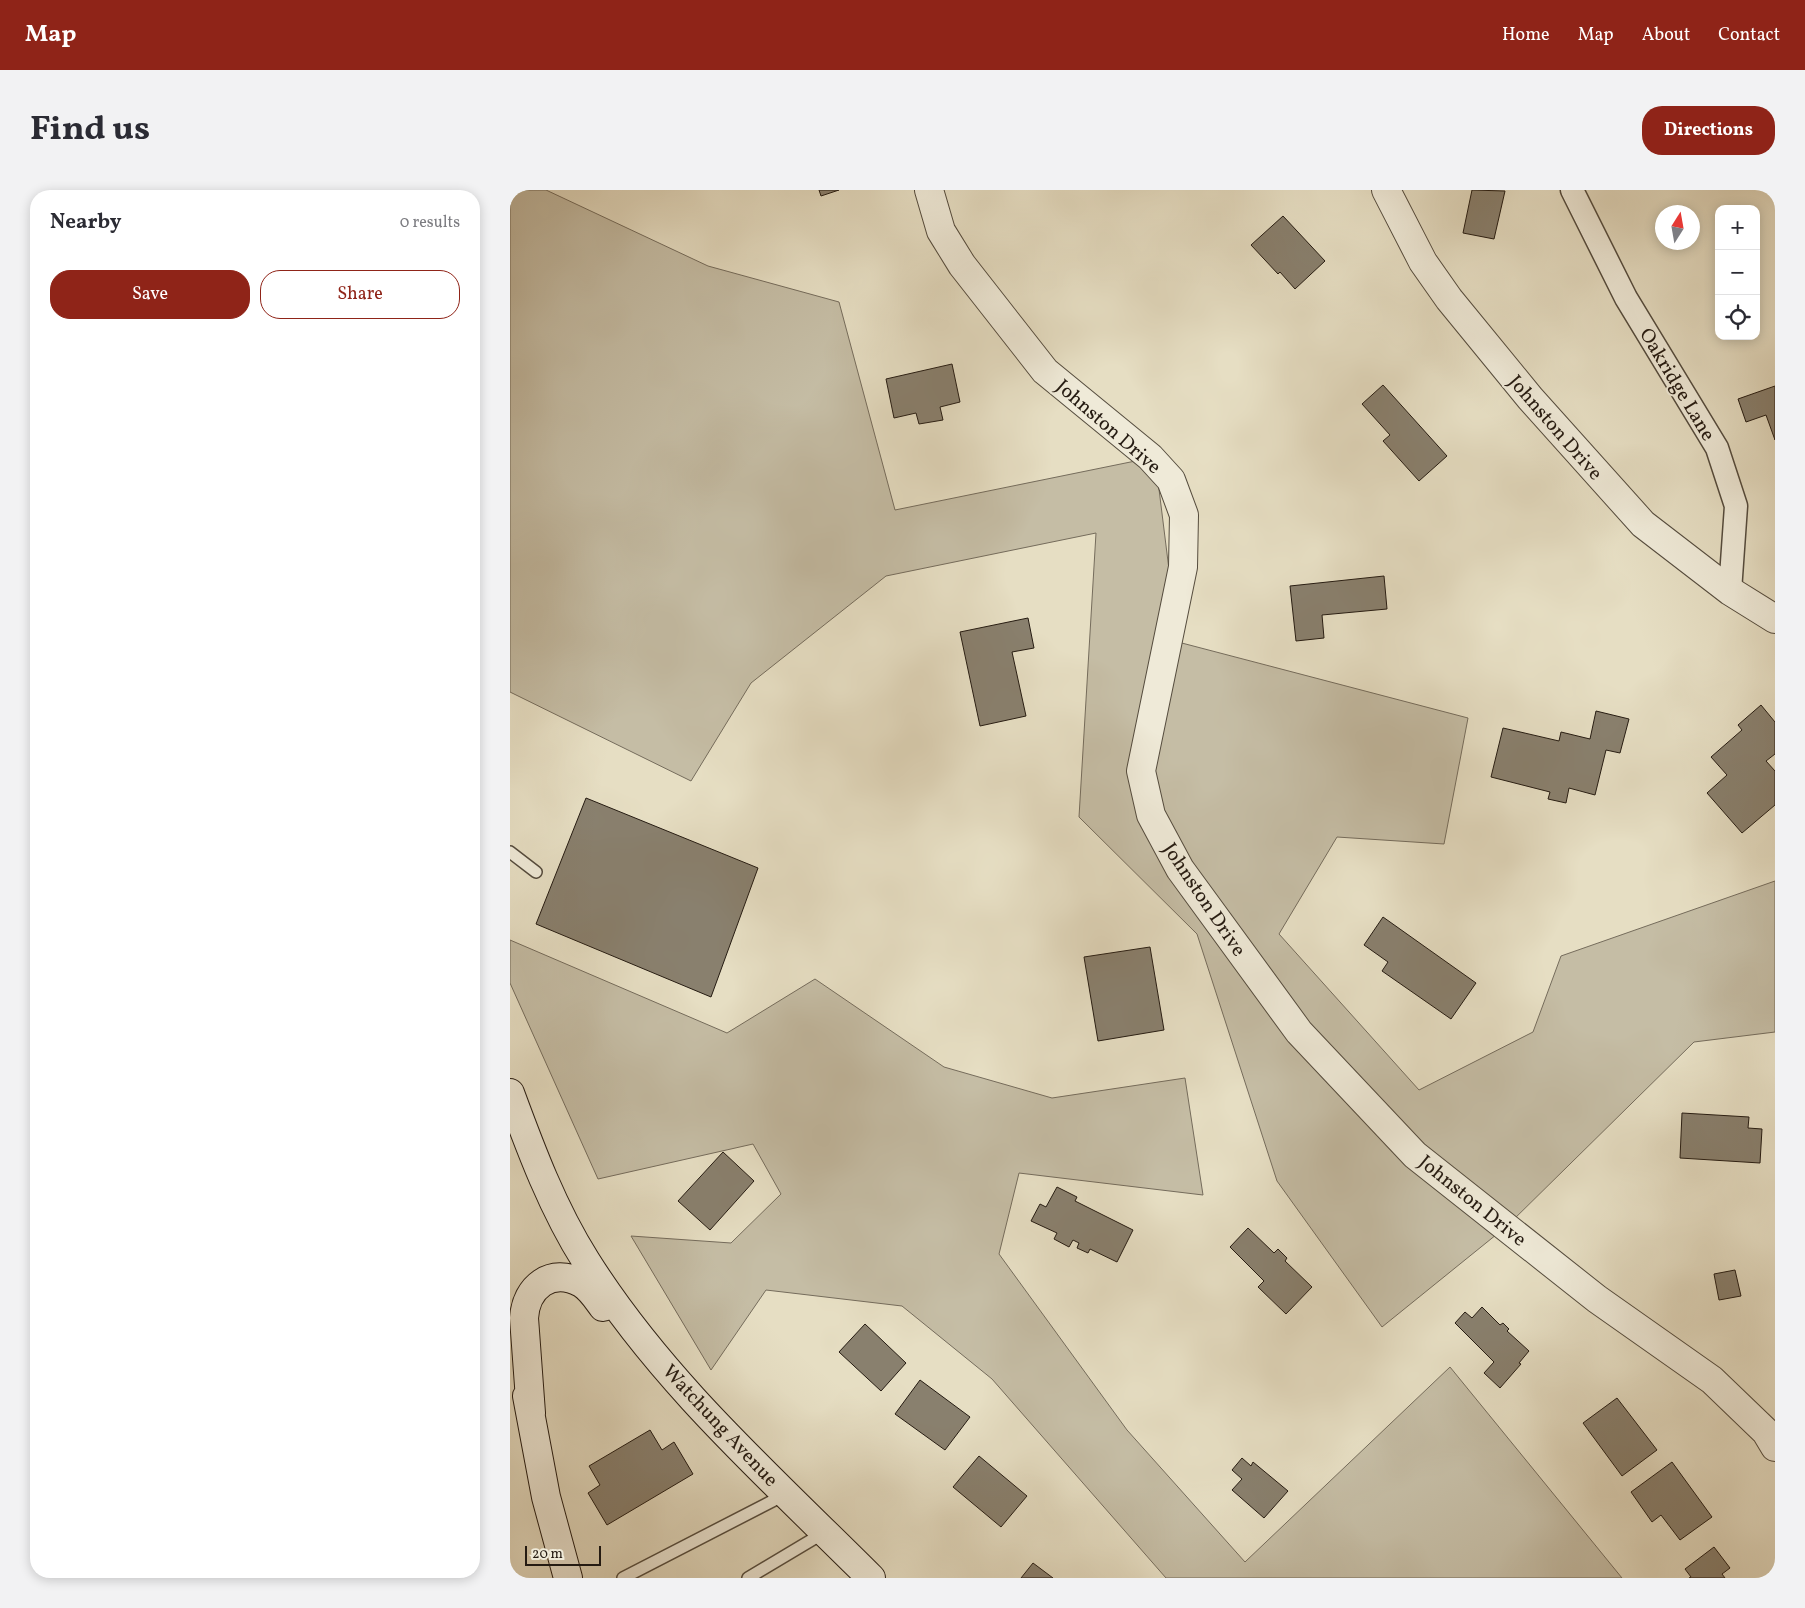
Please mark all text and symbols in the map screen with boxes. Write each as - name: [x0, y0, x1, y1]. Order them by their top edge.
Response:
- text: Map: [25, 18, 76, 52]
- text: Home: [1502, 23, 1550, 48]
- text: Map: [1578, 23, 1614, 48]
- text: About: [1642, 23, 1690, 48]
- text: Contact: [1718, 23, 1780, 48]
- text: Find us: [30, 106, 150, 154]
- button: Directions: [1642, 106, 1775, 155]
- north arrow: [1655, 205, 1700, 250]
- map controls: [1715, 205, 1760, 340]
- button: +: [1715, 205, 1760, 250]
- text: Nearby: [50, 208, 121, 237]
- text: 0 results: [400, 212, 460, 234]
- button: −: [1715, 250, 1760, 295]
- button: Save: [50, 270, 250, 319]
- button: Share: [260, 270, 460, 319]
- button: locate: [1715, 295, 1760, 340]
- street label: Oakridge Lane: [1631, 323, 1721, 447]
- street label: Johnston Drive: [1501, 369, 1608, 487]
- street label: Johnston Drive: [1049, 374, 1167, 481]
- street label: Johnston Drive: [1155, 838, 1252, 963]
- street label: Johnston Drive: [1412, 1149, 1532, 1254]
- street label: Watchung Avenue: [655, 1359, 784, 1494]
- scale bar: [525, 1543, 601, 1566]
- text: 20 m: [532, 1545, 563, 1564]

